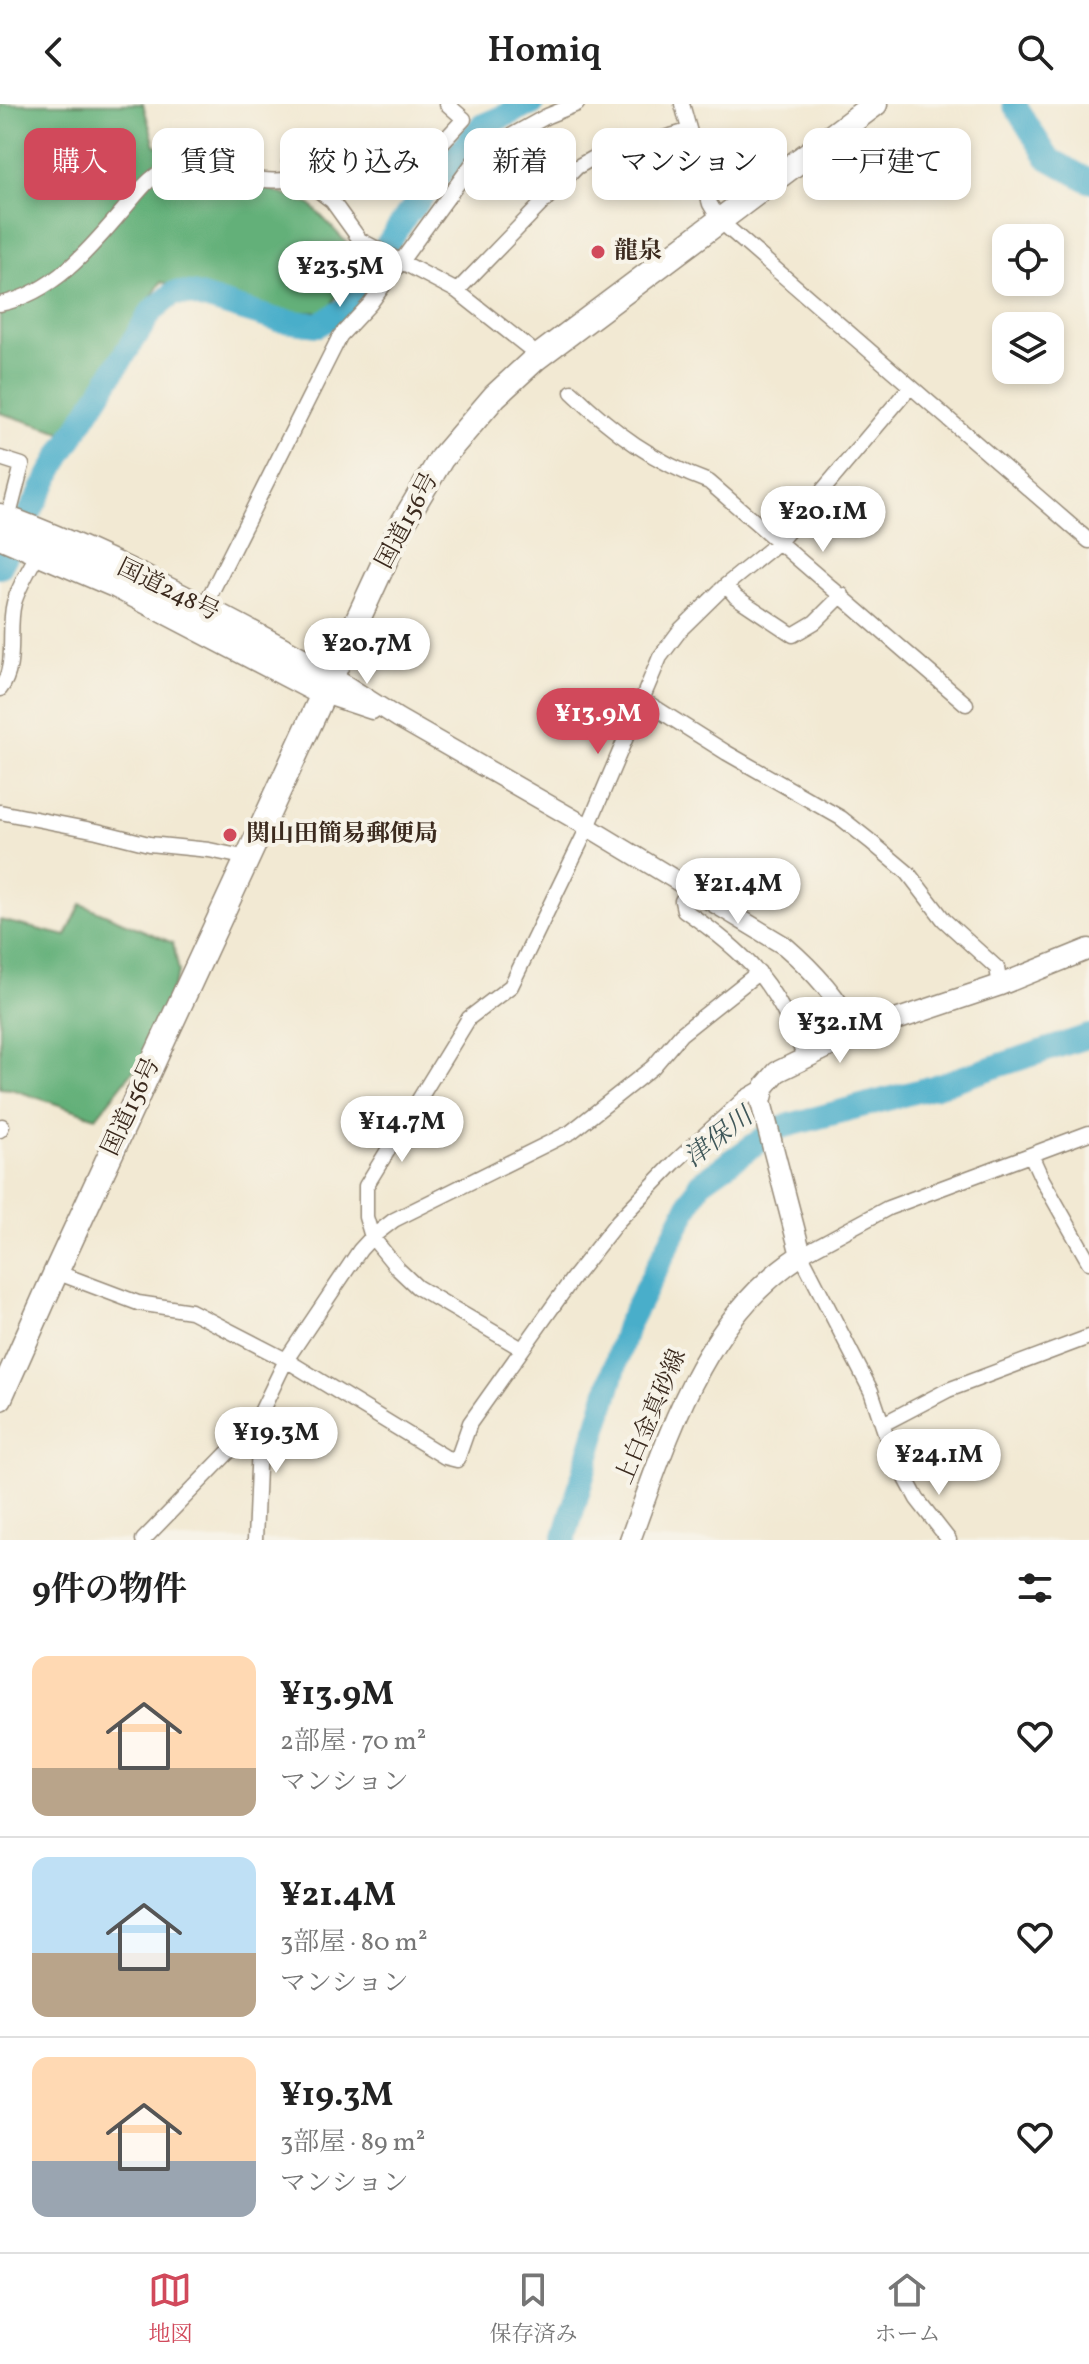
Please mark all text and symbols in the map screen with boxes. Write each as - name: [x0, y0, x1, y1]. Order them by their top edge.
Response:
- text: Homiq: [488, 27, 601, 77]
- icon: back: [32, 30, 76, 74]
- icon: search: [1013, 30, 1057, 74]
- chip: 購入: [24, 128, 136, 200]
- chip: 賃貸: [152, 128, 264, 200]
- chip: 絞り込み: [280, 128, 448, 200]
- chip: 新着: [464, 128, 576, 200]
- chip: マンション: [592, 128, 787, 200]
- chip: 一戸建て: [803, 128, 971, 200]
- map controls: [992, 224, 1064, 384]
- button: locate: [992, 224, 1064, 296]
- place label: 龍泉: [614, 235, 662, 269]
- pin: ¥23.5M: [275, 241, 405, 309]
- marker: 龍泉: [589, 243, 607, 261]
- text: ¥23.5M: [296, 249, 384, 285]
- button: layers: [992, 312, 1064, 384]
- street label: 国道156号: [368, 467, 448, 575]
- pin: ¥20.1M: [758, 486, 888, 554]
- text: ¥20.1M: [779, 494, 867, 530]
- street label: 国道248号: [111, 552, 225, 630]
- pin: ¥20.7M: [302, 618, 432, 686]
- text: ¥20.7M: [322, 626, 412, 662]
- pin: ¥13.9M: [533, 688, 663, 756]
- text: ¥13.9M: [555, 696, 642, 732]
- place label: 関山田簡易郵便局: [246, 818, 438, 852]
- marker: 関山田簡易郵便局: [221, 826, 239, 844]
- pin: ¥21.4M: [673, 858, 803, 926]
- text: ¥21.4M: [694, 866, 782, 902]
- pin: ¥32.1M: [775, 997, 905, 1065]
- text: ¥32.1M: [797, 1005, 883, 1041]
- street label: 国道156号: [94, 1052, 170, 1162]
- pin: ¥14.7M: [337, 1096, 467, 1164]
- water label: 津保川: [677, 1098, 763, 1176]
- text: ¥14.7M: [359, 1104, 445, 1140]
- street label: 上白金真砂線: [608, 1344, 696, 1490]
- pin: ¥19.3M: [211, 1407, 341, 1475]
- text: ¥19.3M: [233, 1415, 319, 1451]
- pin: ¥24.1M: [874, 1429, 1004, 1497]
- text: ¥24.1M: [895, 1437, 983, 1473]
- icon: filters: [1013, 1566, 1057, 1610]
- text: 9件の物件: [32, 1568, 187, 1615]
- text: ¥13.9M: [280, 1672, 394, 1719]
- icon: home: [96, 1688, 192, 1784]
- icon: heart: [1013, 1714, 1057, 1758]
- text: 2部屋 · 70 m²: [280, 1724, 426, 1760]
- text: マンション: [280, 1765, 409, 1801]
- text: ¥21.4M: [280, 1873, 396, 1920]
- icon: home: [96, 1889, 192, 1985]
- icon: heart: [1013, 1915, 1057, 1959]
- text: 3部屋 · 80 m²: [280, 1925, 428, 1961]
- text: マンション: [280, 1966, 409, 2002]
- text: ¥19.3M: [280, 2073, 393, 2120]
- icon: home: [96, 2089, 192, 2185]
- icon: heart: [1013, 2115, 1057, 2159]
- text: 3部屋 · 89 m²: [280, 2125, 425, 2161]
- text: マンション: [280, 2166, 409, 2202]
- tab: 地図: [148, 2268, 193, 2351]
- tab: 保存済み: [489, 2268, 578, 2351]
- tab: ホーム: [874, 2268, 941, 2351]

